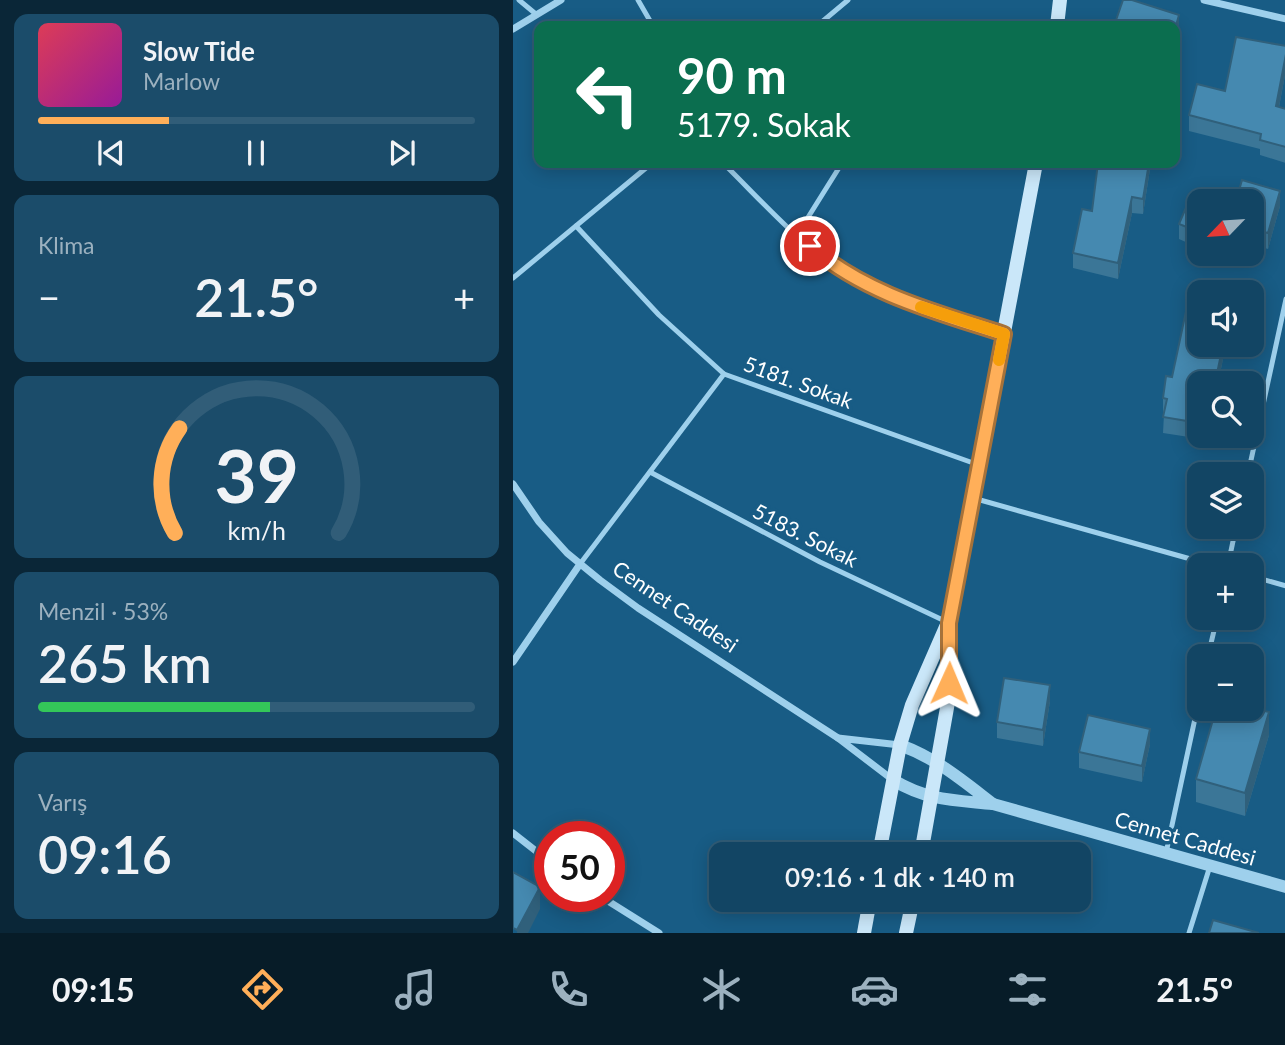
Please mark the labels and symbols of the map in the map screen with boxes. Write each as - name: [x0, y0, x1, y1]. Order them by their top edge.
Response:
- north arrow: [1187, 189, 1264, 266]
- pin: [780, 216, 840, 276]
- street label: 5181. Sokak: [741, 350, 857, 413]
- street label: 5183. Sokak: [749, 498, 862, 572]
- street label: Cennet Caddesi: [609, 555, 743, 657]
- position arrow: [912, 646, 986, 720]
- street label: Cennet Caddesi: [1112, 805, 1259, 870]
- speed limit sign: 50: [534, 821, 625, 912]

